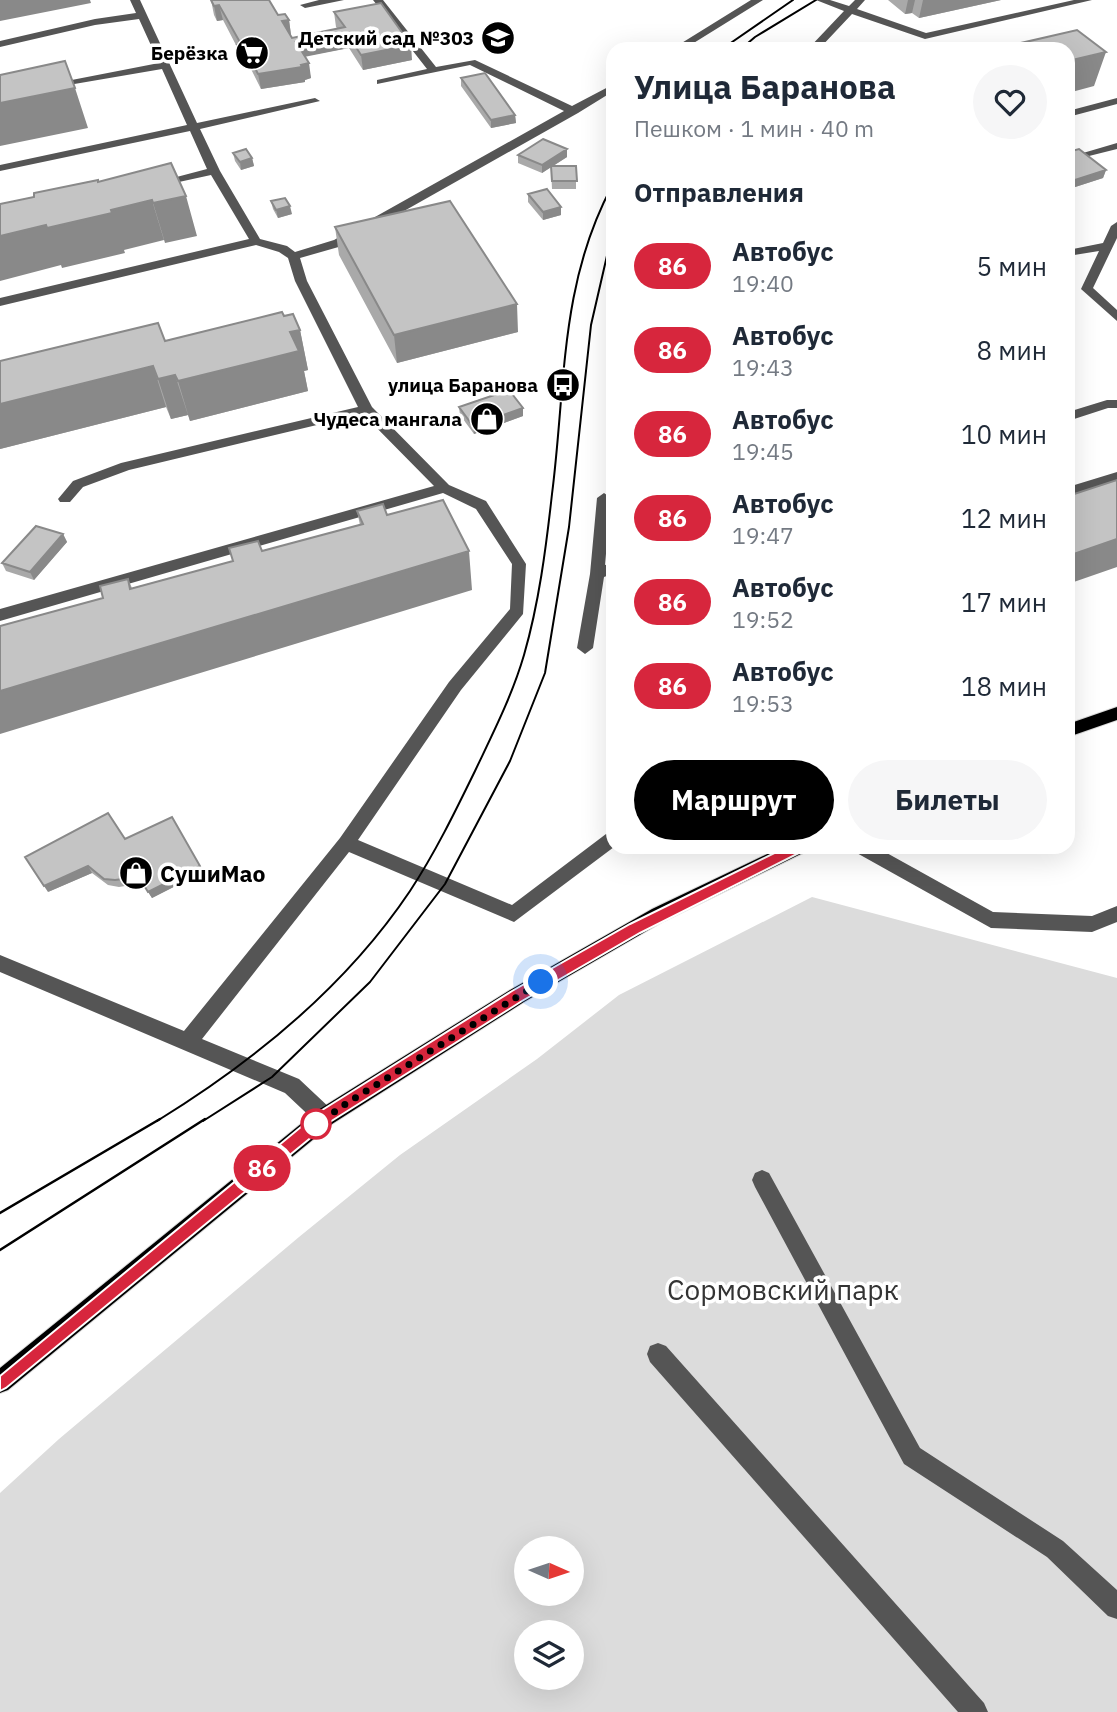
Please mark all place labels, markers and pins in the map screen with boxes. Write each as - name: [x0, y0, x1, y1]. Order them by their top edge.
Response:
- school or university icon: Детский сад №303: [479, 19, 517, 57]
- place label: Детский сад №303: [298, 26, 474, 50]
- supermarket icon: Берёзка: [233, 34, 271, 72]
- place label: Берёзка: [151, 41, 228, 65]
- bus stop icon: улица Баранова: [544, 366, 582, 404]
- place label: улица Баранова: [388, 373, 538, 397]
- shop icon: Чудеса мангала: [468, 400, 506, 438]
- place label: Чудеса мангала: [313, 407, 462, 431]
- shop icon: СушиМао: [117, 854, 155, 892]
- place label: СушиМао: [160, 858, 266, 888]
- unlabelled marker: [301, 1109, 331, 1139]

